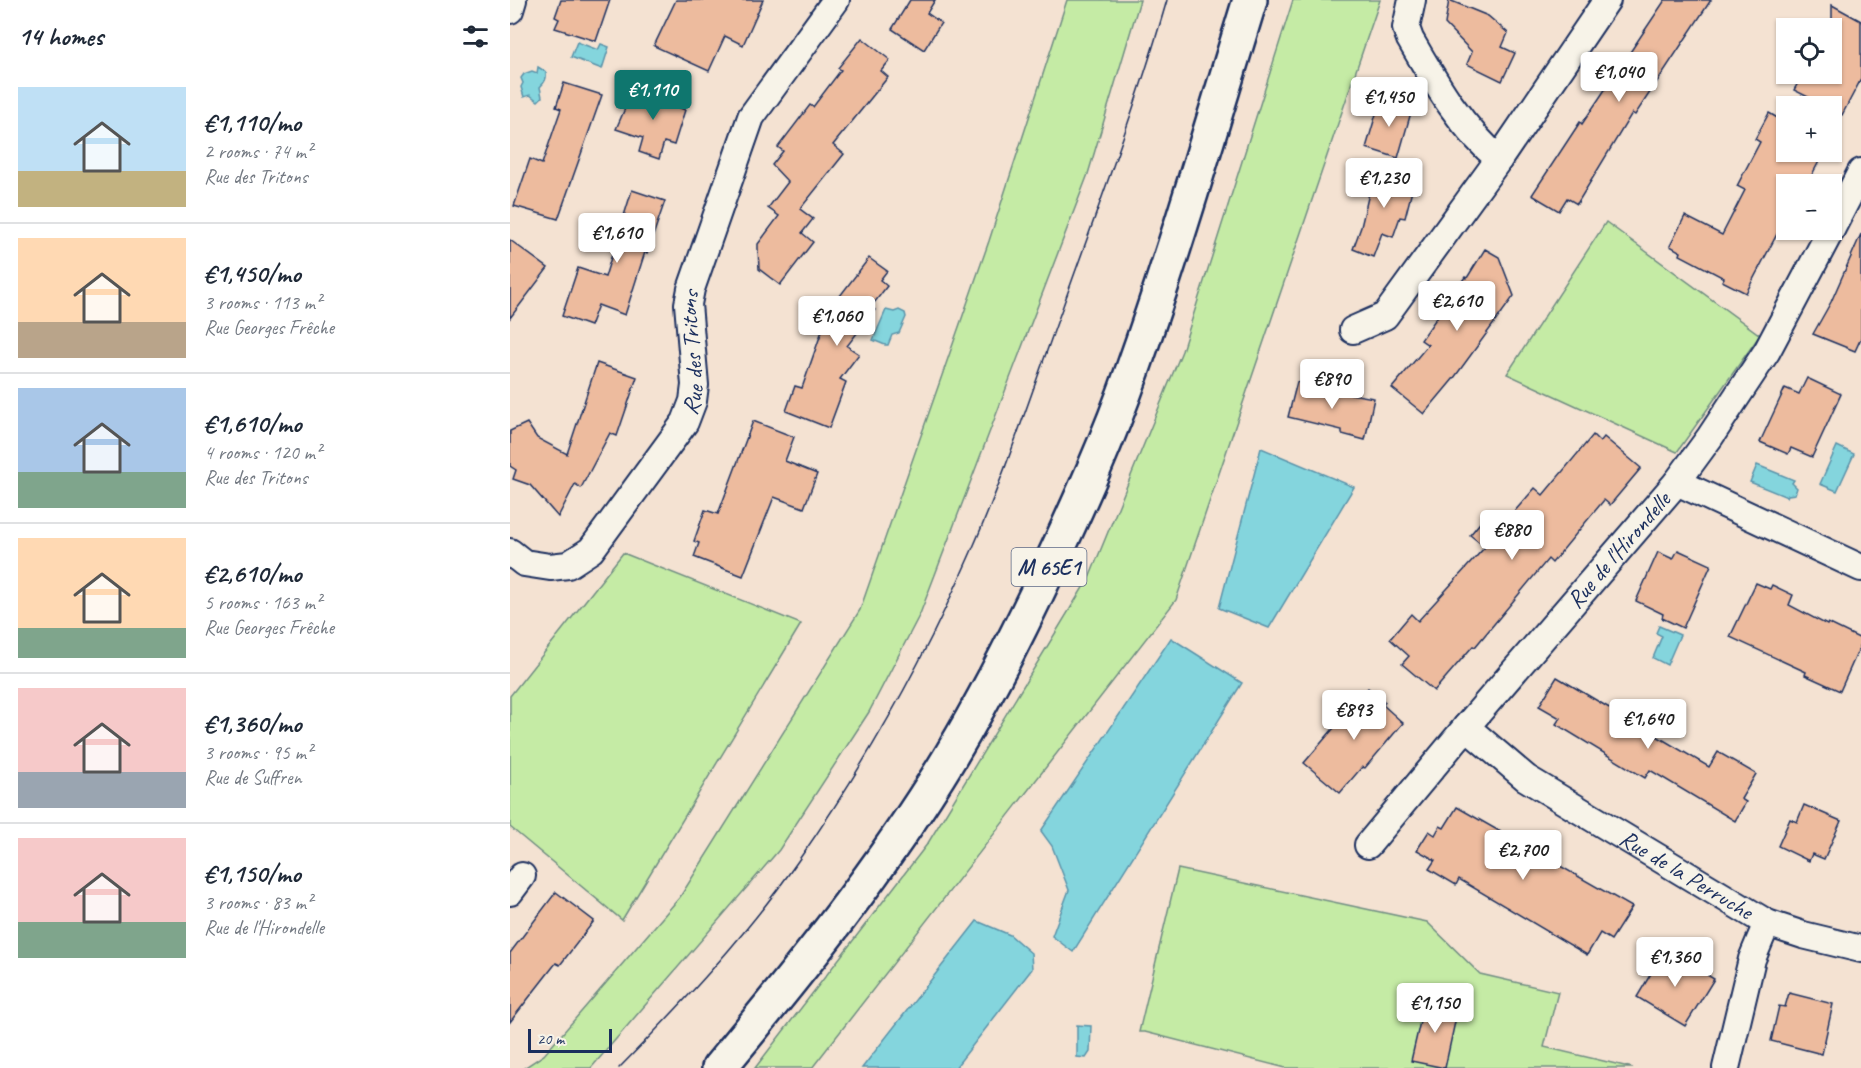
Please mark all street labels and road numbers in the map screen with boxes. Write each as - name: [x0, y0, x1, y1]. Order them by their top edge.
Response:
- street label: Rue des Tritons: [672, 286, 710, 419]
- street label: Rue de l'Hirondelle: [1560, 484, 1678, 614]
- road number: M 65E1: [1012, 548, 1086, 586]
- street label: Rue de la Perruche: [1614, 823, 1760, 927]

